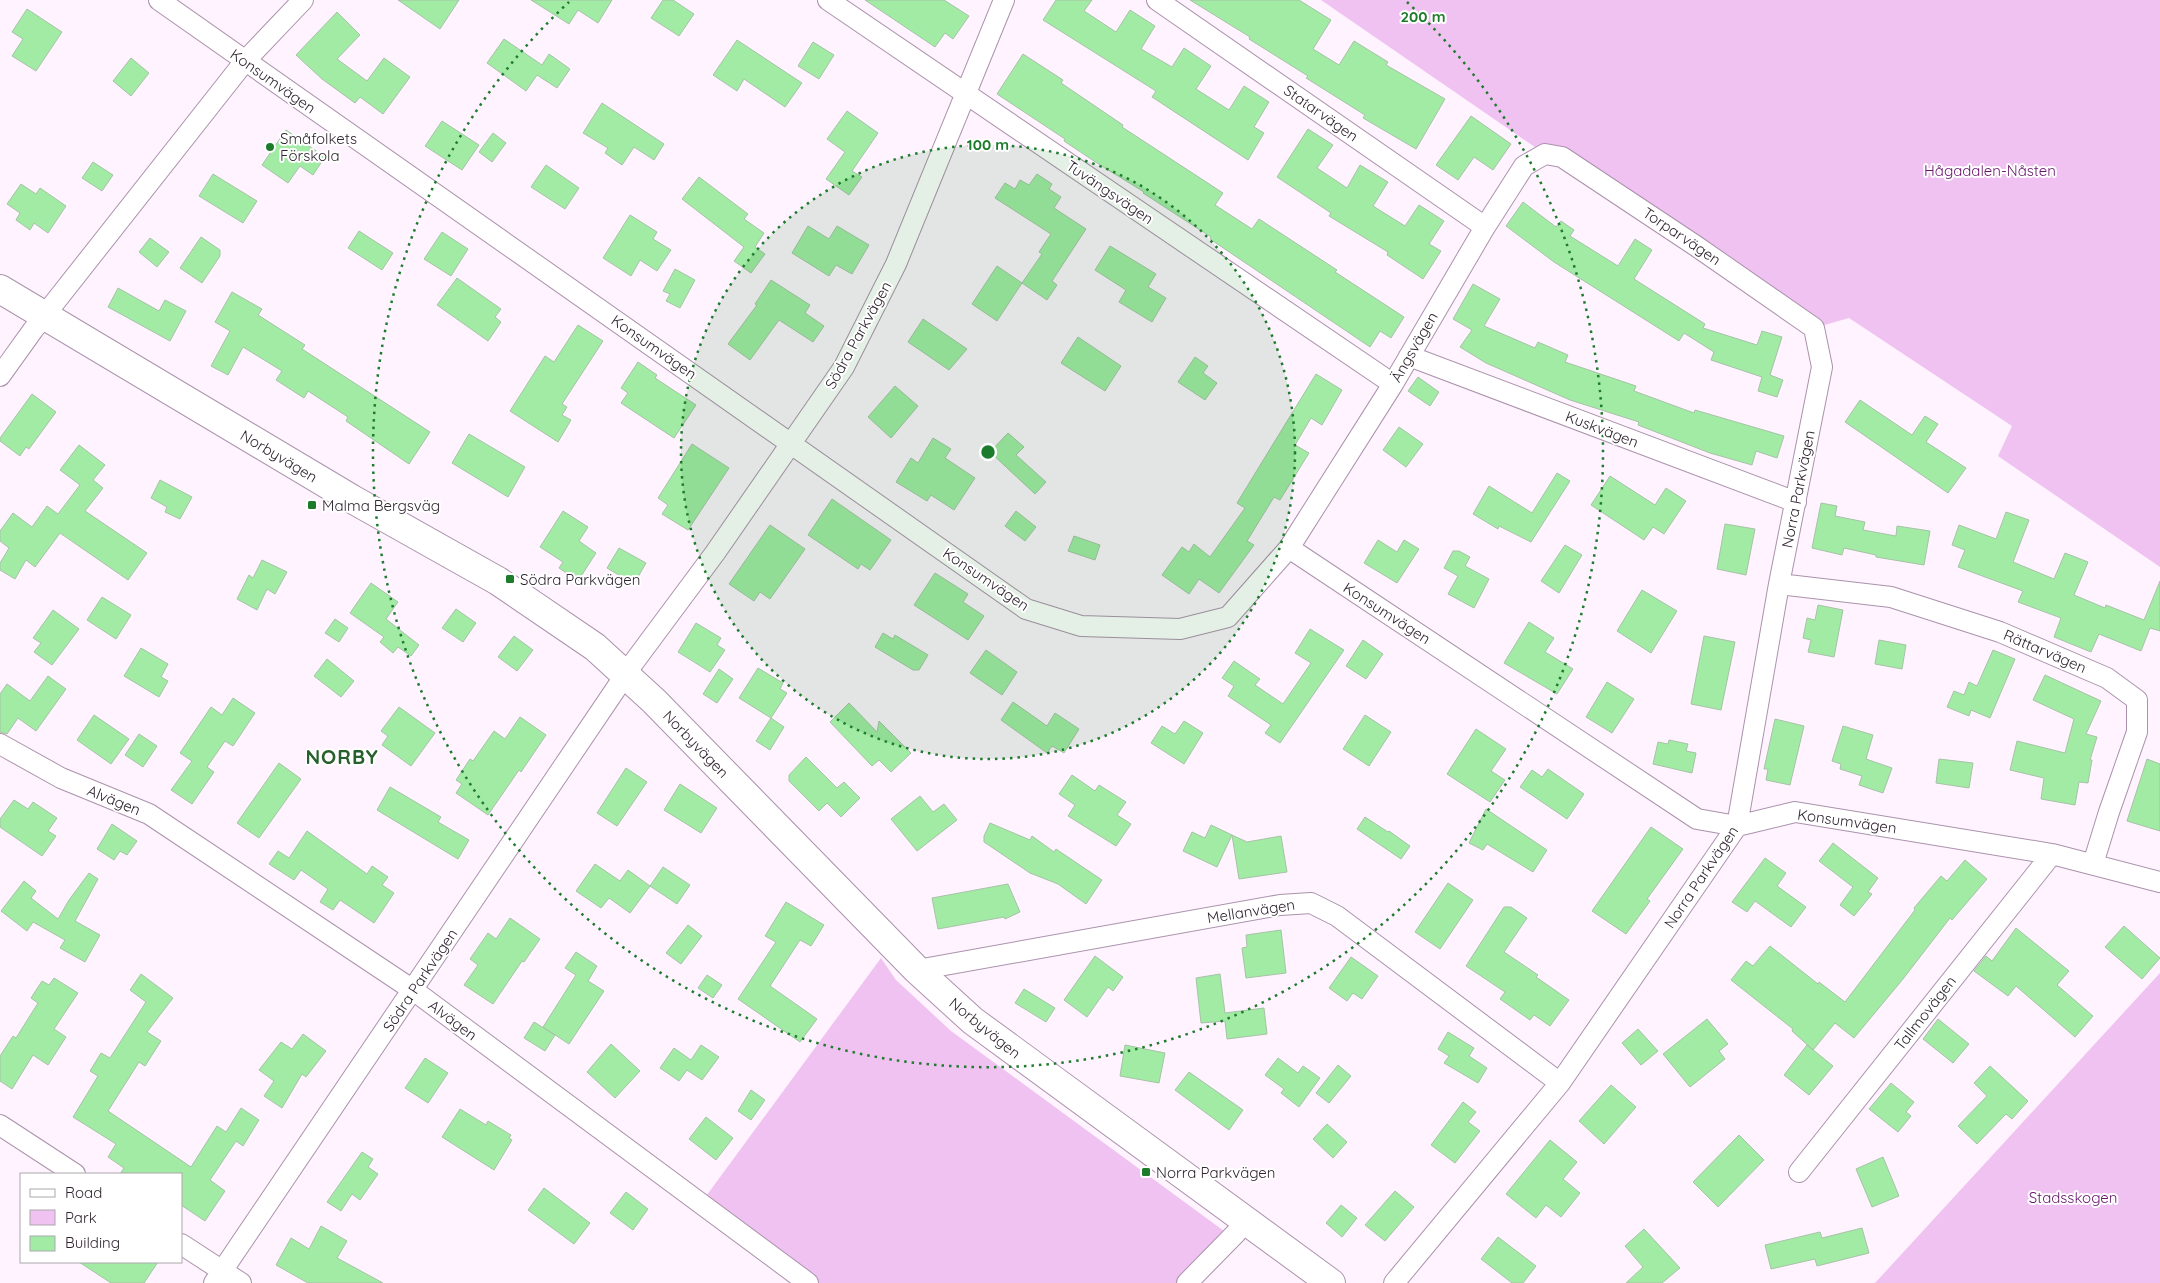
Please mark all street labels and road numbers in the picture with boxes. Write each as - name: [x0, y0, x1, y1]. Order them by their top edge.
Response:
- street label: Konsumvägen: [227, 45, 319, 117]
- street label: Statarvägen: [1280, 80, 1362, 146]
- street label: Tuvängsvägen: [1063, 156, 1157, 228]
- street label: Torparvägen: [1639, 203, 1725, 269]
- street label: Södra Parkvägen: [821, 278, 895, 392]
- street label: Ängsvägen: [1386, 309, 1442, 385]
- street label: Konsumvägen: [608, 311, 700, 383]
- street label: Kuskvägen: [1563, 406, 1641, 452]
- street label: Norbyvägen: [237, 426, 321, 486]
- street label: Norra Parkvägen: [1777, 429, 1819, 549]
- street label: Konsumvägen: [939, 543, 1033, 615]
- street label: Konsumvägen: [1340, 578, 1434, 648]
- street label: Rättarvägen: [2001, 625, 2089, 677]
- street label: Norbyvägen: [659, 706, 733, 782]
- street label: Alvägen: [84, 781, 144, 819]
- street label: Konsumvägen: [1796, 805, 1898, 837]
- street label: Norra Parkvägen: [1660, 822, 1742, 932]
- street label: Mellanvägen: [1206, 895, 1296, 927]
- street label: Södra Parkvägen: [378, 925, 462, 1035]
- street label: Tallmovägen: [1890, 972, 1960, 1054]
- street label: Norbyvägen: [945, 993, 1025, 1063]
- street label: Alvägen: [425, 996, 481, 1044]

